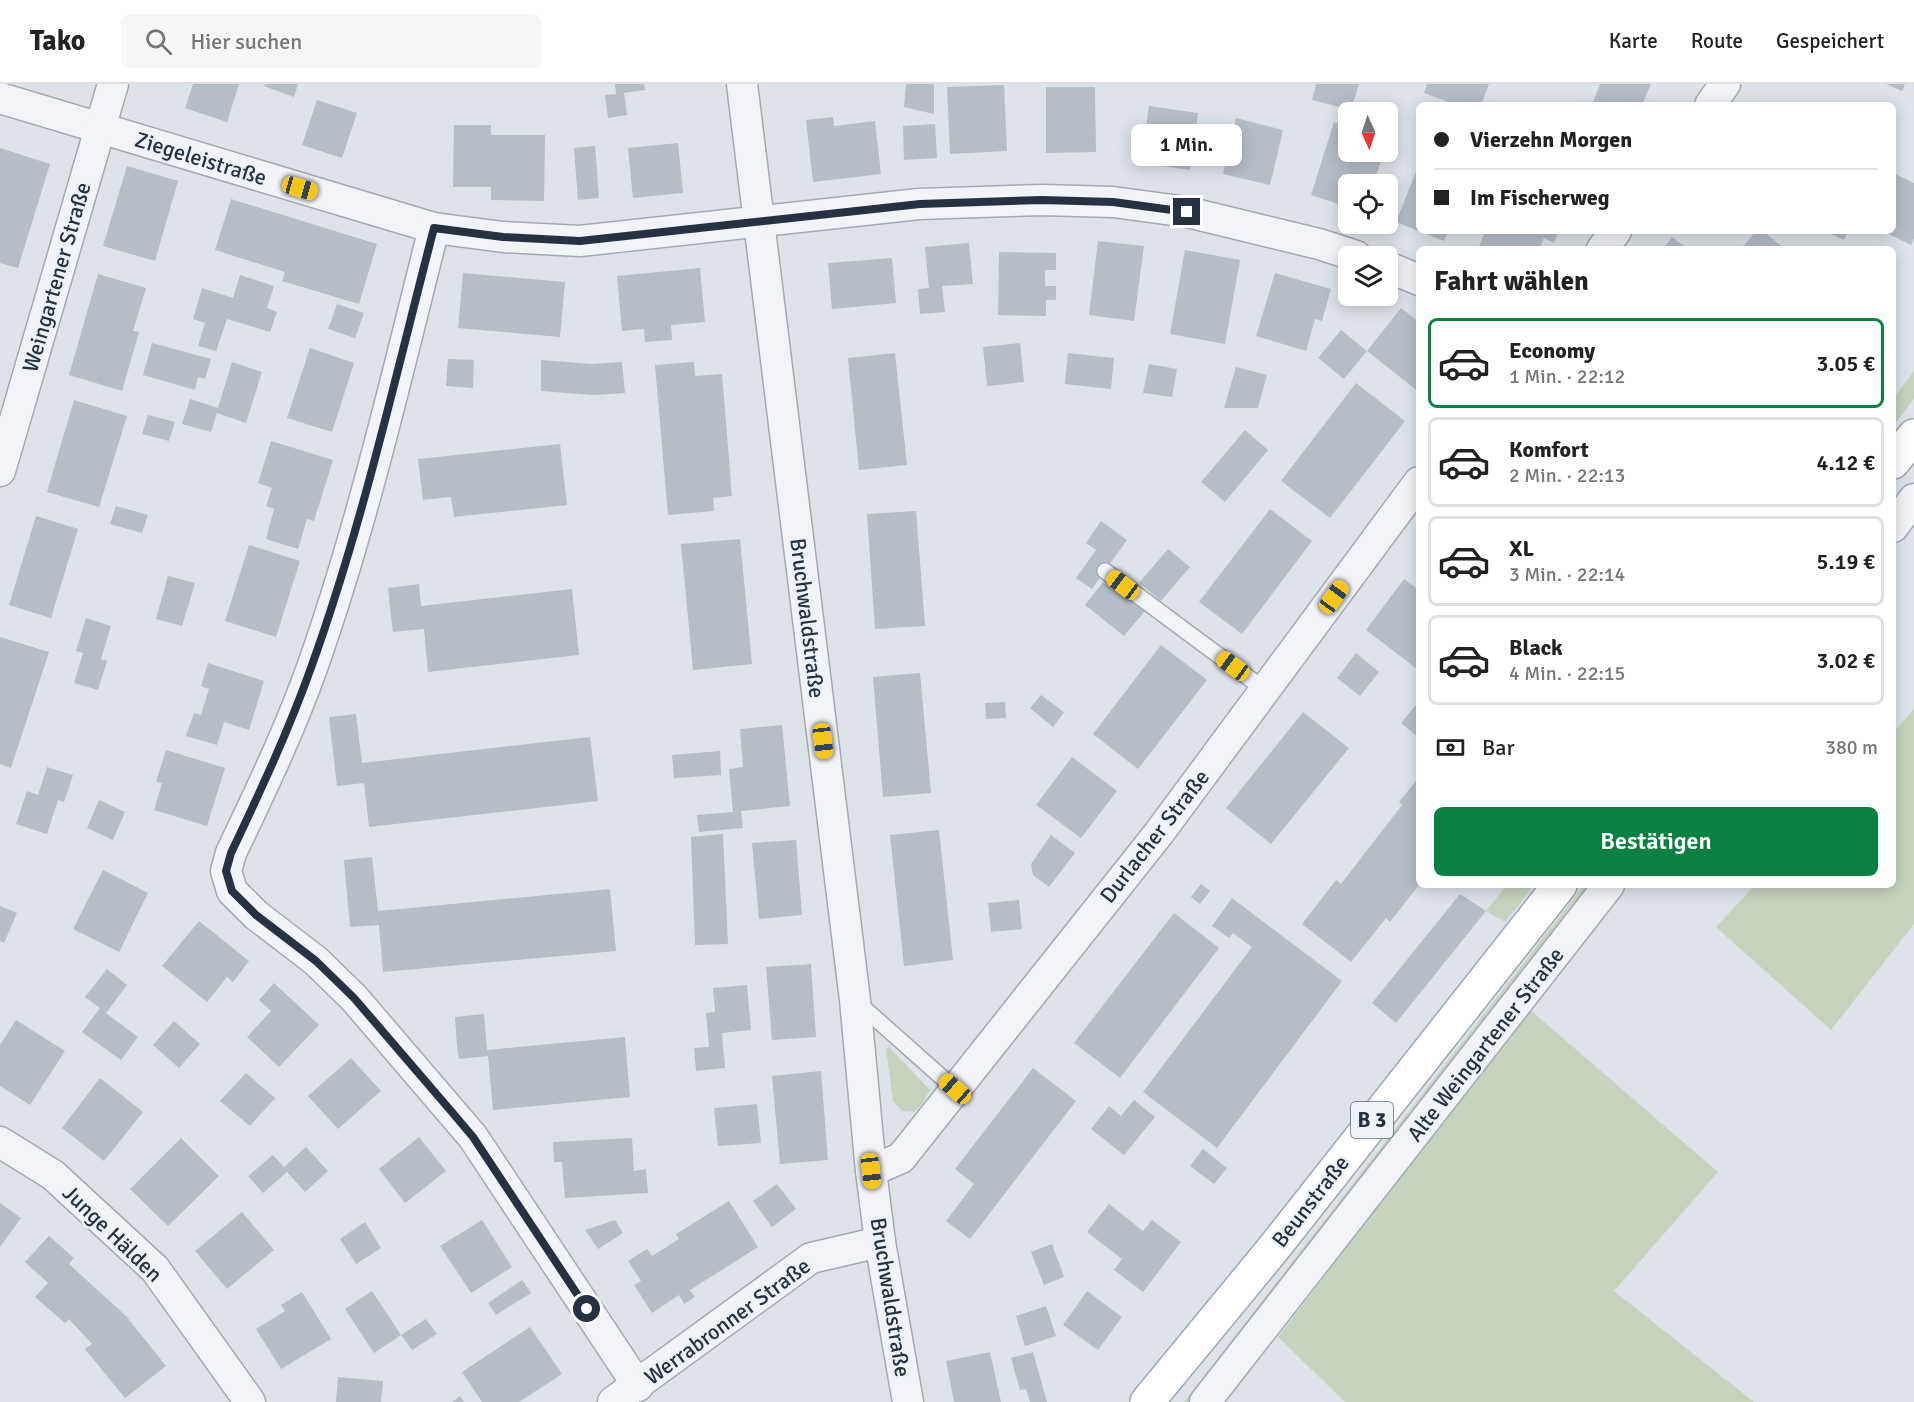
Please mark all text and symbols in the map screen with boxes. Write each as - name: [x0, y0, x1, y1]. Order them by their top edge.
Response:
- search box: [121, 14, 541, 68]
- text: Tako: [30, 24, 85, 58]
- icon: search: [142, 25, 175, 58]
- text: Hier suchen: [190, 28, 302, 55]
- text: Karte: [1609, 28, 1658, 54]
- text: Route: [1691, 28, 1743, 54]
- text: Gespeichert: [1776, 28, 1884, 54]
- north arrow: [1338, 102, 1398, 162]
- map controls: [1338, 102, 1398, 306]
- callout: 1 Min.: [1132, 125, 1242, 167]
- street label: Ziegeleistraße: [132, 126, 270, 191]
- text: Vierzehn Morgen: [1470, 126, 1632, 153]
- text: 1 Min.: [1160, 132, 1213, 157]
- car: [280, 174, 320, 202]
- button: locate: [1338, 174, 1398, 234]
- street label: Weingartener Straße: [16, 179, 97, 375]
- text: Im Fischerweg: [1470, 184, 1609, 211]
- route end: [1173, 198, 1200, 225]
- button: layers: [1338, 246, 1398, 306]
- text: Fahrt wählen: [1434, 265, 1589, 298]
- icon: car: [1437, 336, 1491, 390]
- text: Economy: [1509, 337, 1595, 364]
- text: 3.05 €: [1817, 350, 1875, 377]
- text: 1 Min. · 22:12: [1509, 364, 1625, 389]
- icon: car: [1437, 435, 1491, 489]
- text: Komfort: [1509, 436, 1589, 463]
- text: 4.12 €: [1817, 449, 1875, 476]
- text: 2 Min. · 22:13: [1509, 463, 1625, 488]
- icon: car: [1437, 534, 1491, 588]
- text: XL: [1509, 535, 1534, 562]
- street label: Bruchwaldstraße: [784, 536, 831, 700]
- text: 5.19 €: [1817, 548, 1875, 575]
- text: 3 Min. · 22:14: [1509, 562, 1625, 587]
- car: [1103, 567, 1143, 603]
- car: [1316, 577, 1352, 617]
- icon: car: [1437, 633, 1491, 687]
- text: Black: [1509, 634, 1563, 661]
- text: 3.02 €: [1817, 647, 1875, 674]
- car: [1213, 648, 1253, 684]
- text: 4 Min. · 22:15: [1509, 661, 1625, 686]
- car: [812, 722, 834, 760]
- icon: cash: [1434, 731, 1467, 764]
- text: Bar: [1482, 734, 1515, 761]
- text: 380 m: [1825, 735, 1878, 760]
- street label: Durlacher Straße: [1094, 764, 1215, 908]
- button: Bestätigen: [1434, 807, 1878, 876]
- street label: Alte Weingartener Straße: [1401, 942, 1570, 1147]
- car: [936, 1070, 974, 1108]
- road number: B 3: [1351, 1102, 1393, 1138]
- street label: Beunstraße: [1266, 1150, 1355, 1253]
- car: [860, 1152, 882, 1190]
- street label: Junge Hälden: [57, 1179, 168, 1288]
- street label: Bruchwaldstraße: [865, 1215, 916, 1379]
- street label: Werrabronner Straße: [639, 1252, 816, 1391]
- route start: [573, 1295, 600, 1322]

